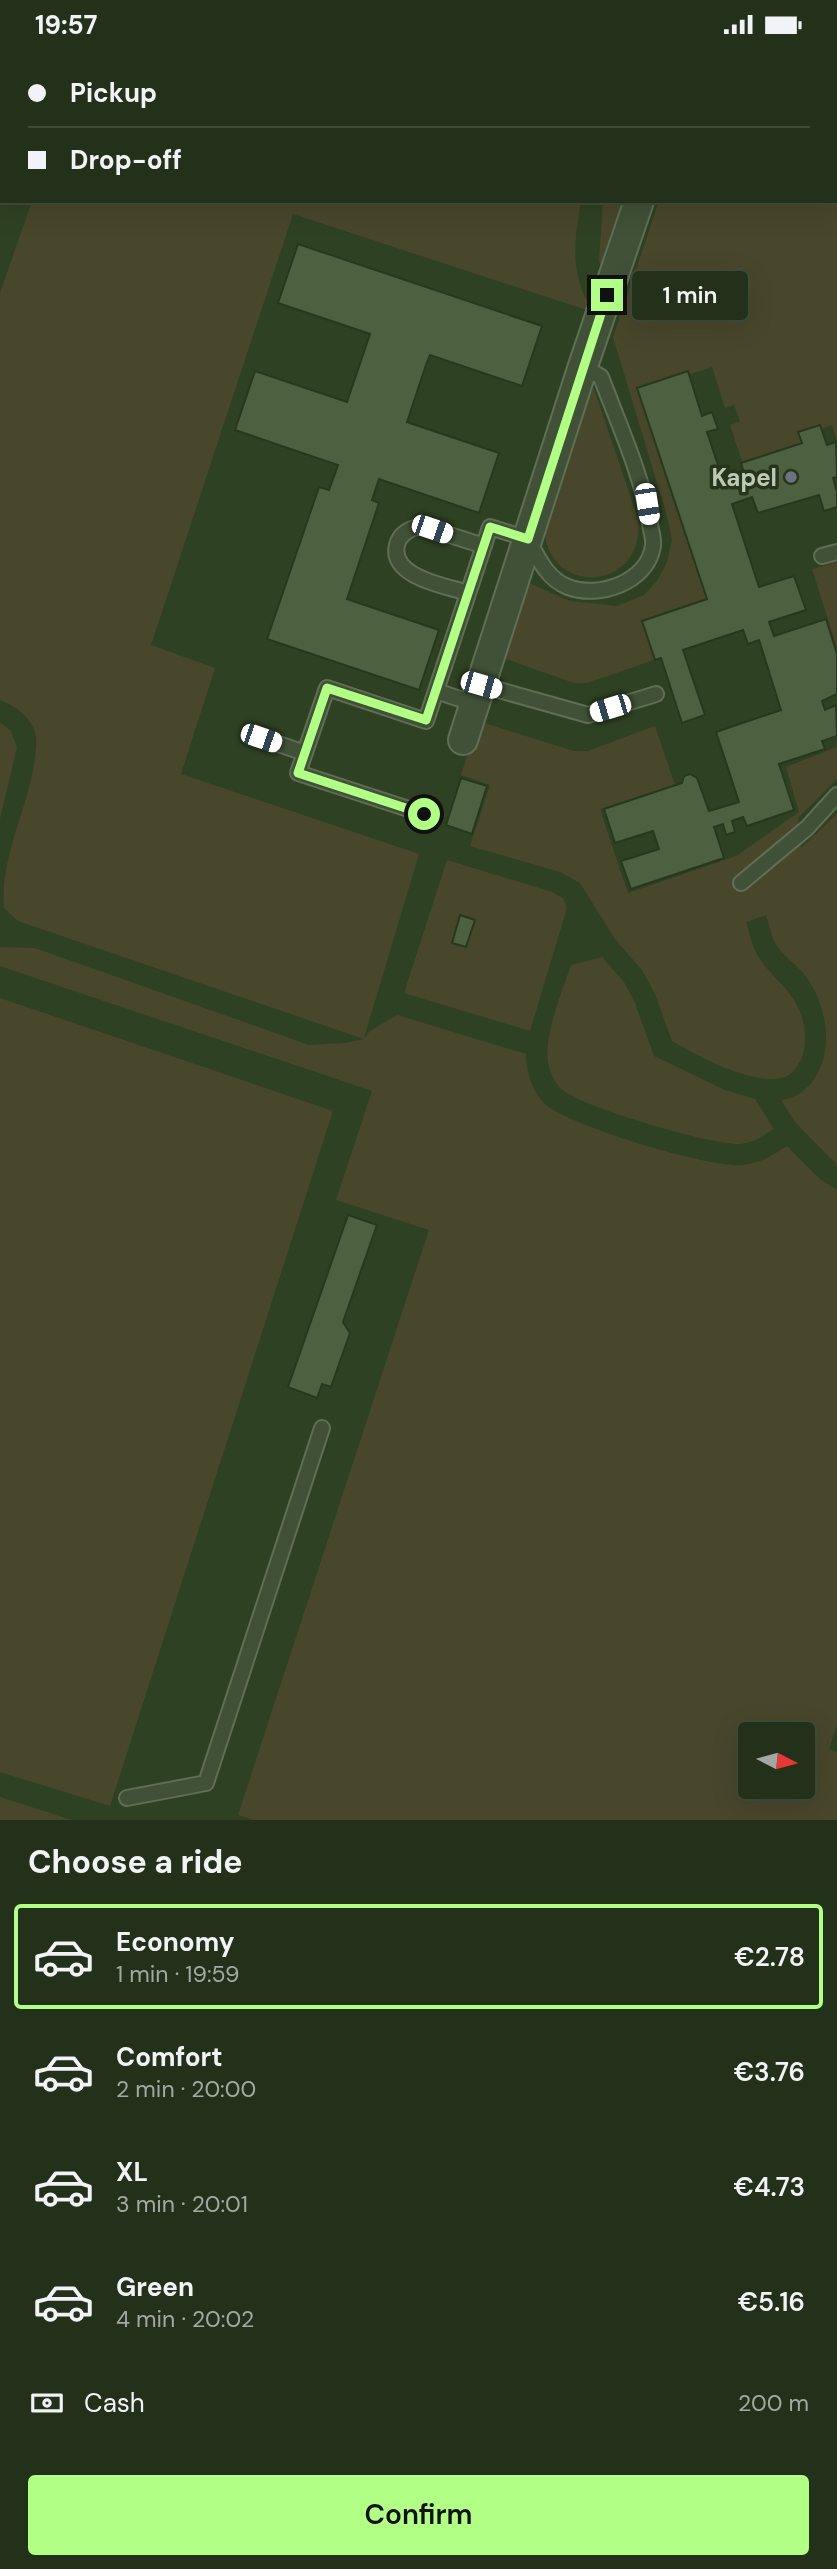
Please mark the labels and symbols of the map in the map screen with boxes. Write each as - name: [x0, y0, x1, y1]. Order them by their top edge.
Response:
- callout: 1 min: [632, 271, 747, 319]
- route end: [591, 279, 623, 311]
- place label: Kapel: [712, 462, 777, 493]
- marker: Kapel: [783, 469, 799, 485]
- car: [634, 482, 661, 526]
- car: [409, 512, 456, 546]
- car: [458, 669, 505, 701]
- car: [587, 692, 634, 724]
- car: [238, 721, 285, 755]
- route start: [408, 798, 440, 830]
- north arrow: [738, 1722, 816, 1799]

